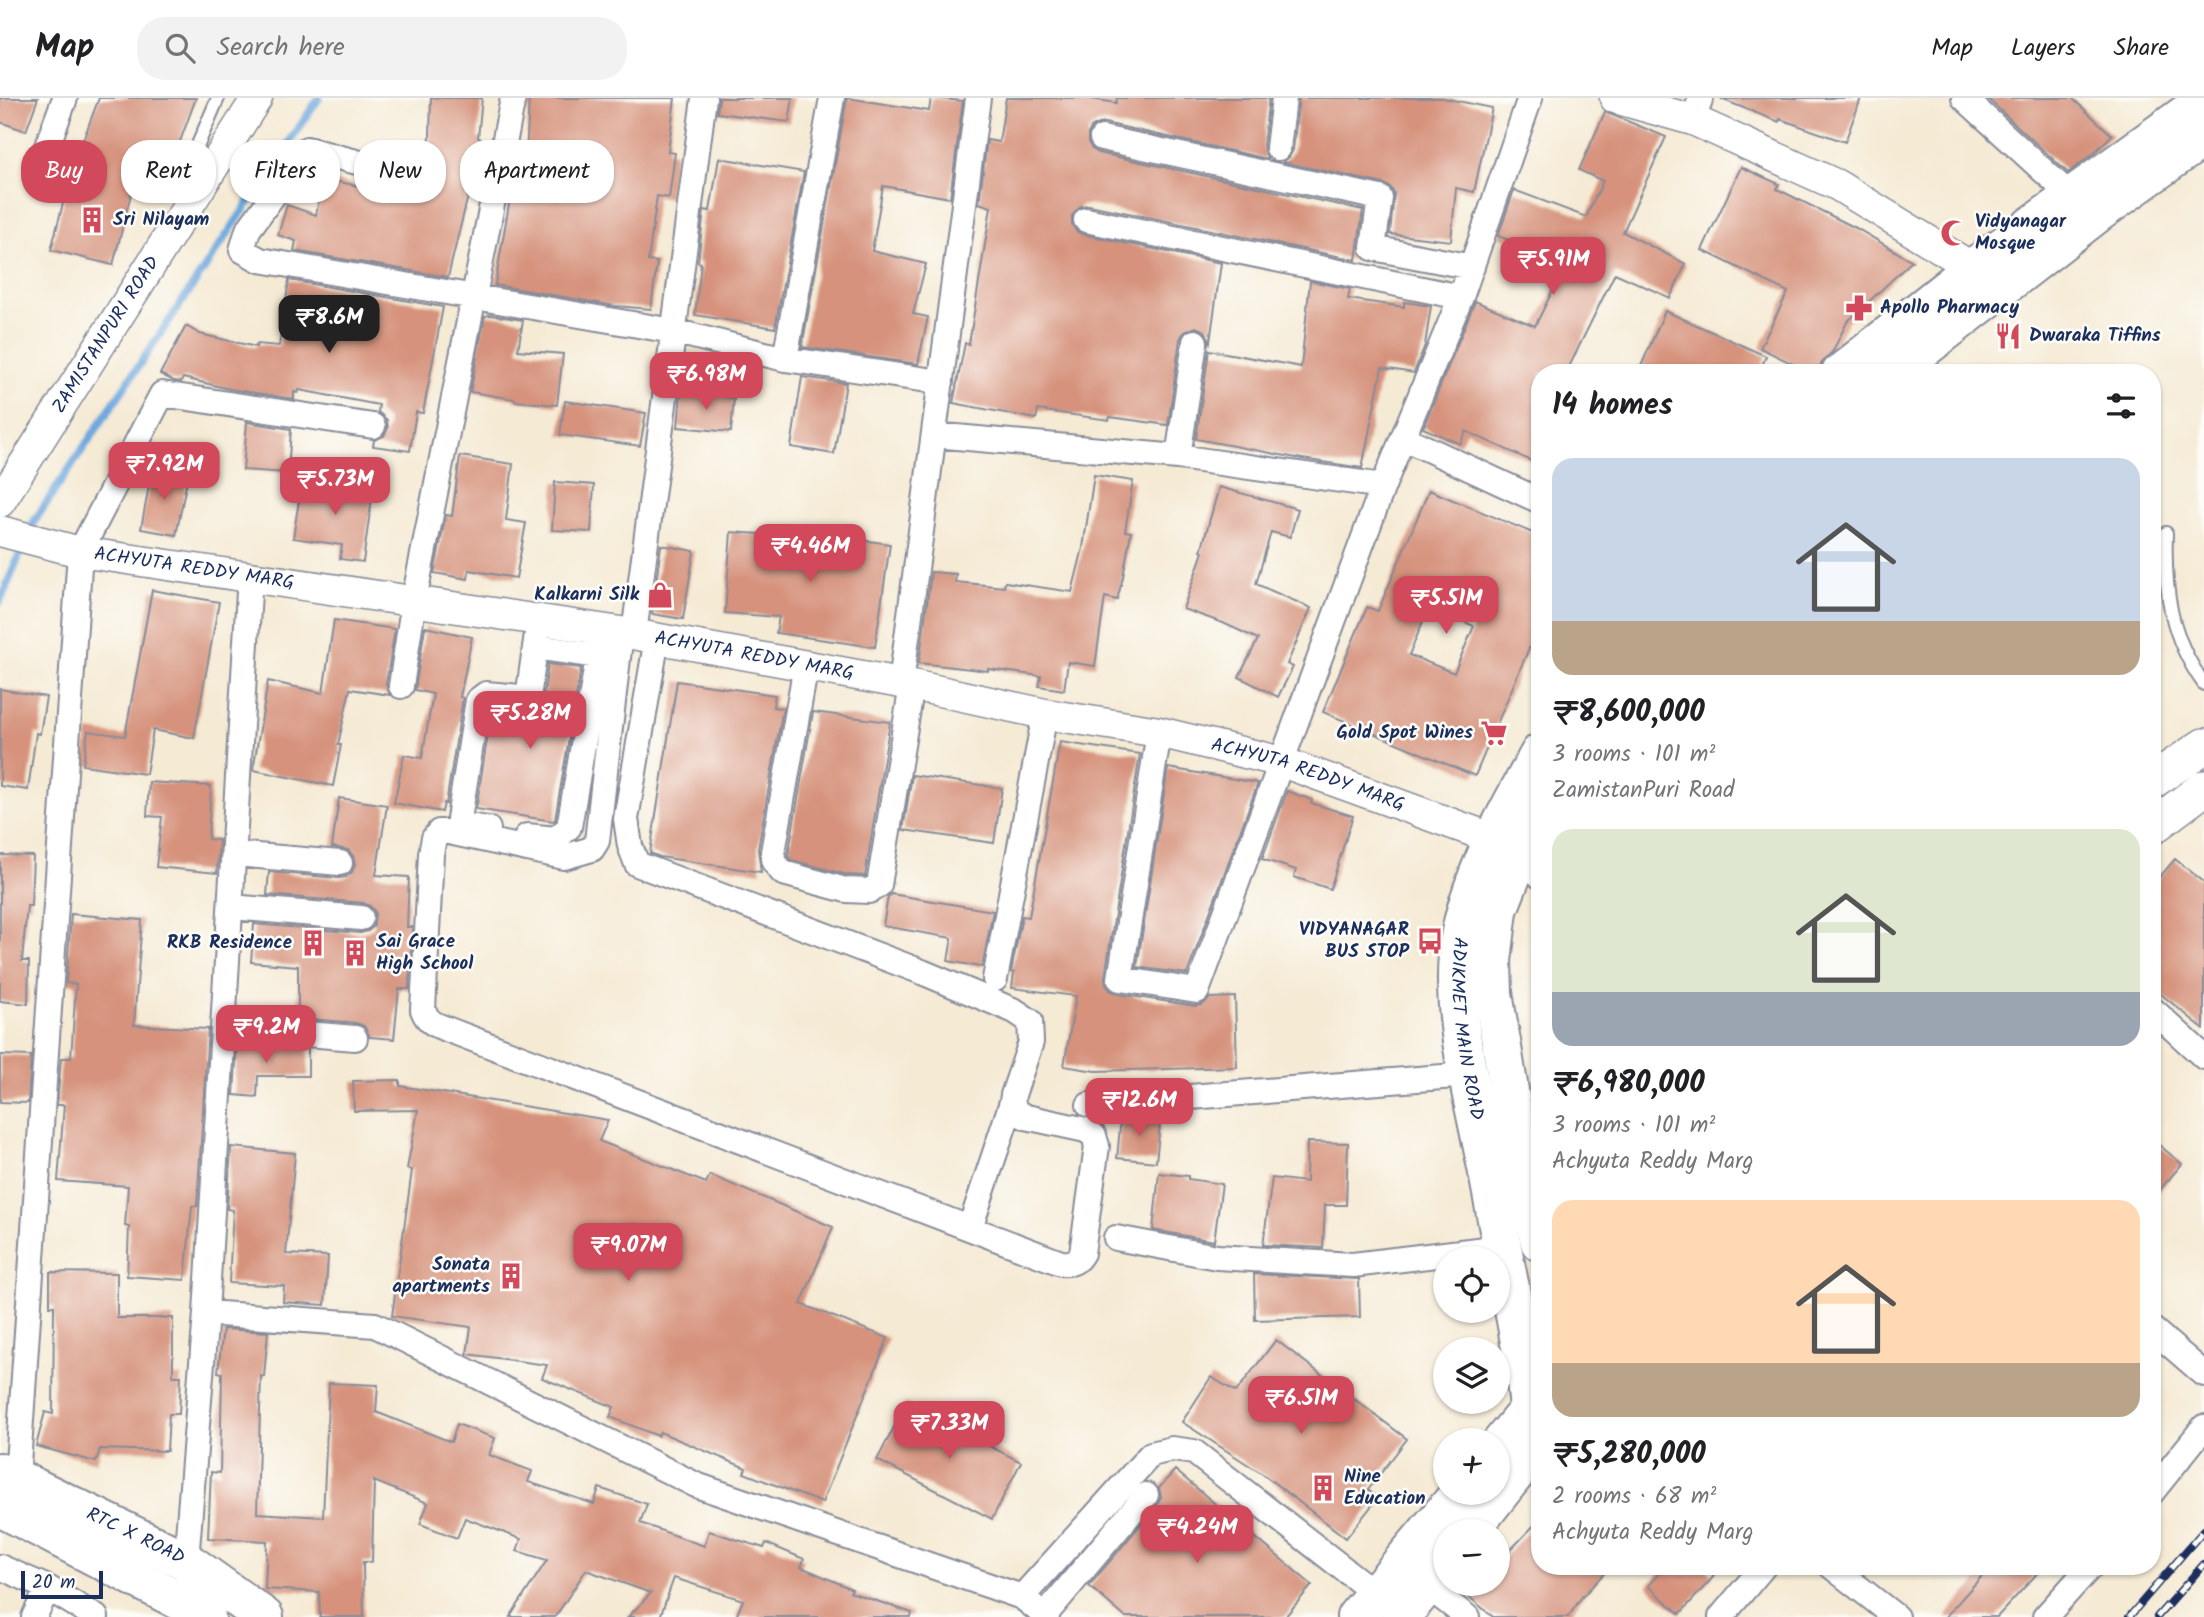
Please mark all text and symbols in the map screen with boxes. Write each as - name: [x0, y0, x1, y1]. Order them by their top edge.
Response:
- search box: [137, 17, 627, 80]
- text: Map: [35, 22, 95, 75]
- text: Search here: [217, 27, 345, 69]
- icon: search: [161, 29, 199, 67]
- text: Map: [1931, 29, 1973, 68]
- text: Layers: [2011, 29, 2075, 68]
- text: Share: [2113, 29, 2169, 68]
- chip: Buy: [21, 140, 107, 203]
- chip: Rent: [121, 140, 216, 203]
- chip: Filters: [230, 140, 340, 203]
- chip: New: [354, 140, 446, 203]
- chip: Apartment: [460, 140, 614, 203]
- building icon: Sri Nilayam: [77, 205, 107, 235]
- place label: Sri Nilayam: [113, 205, 209, 235]
- place label: Vidyanagar Mosque: [1975, 207, 2067, 259]
- mosque icon: Vidyanagar Mosque: [1939, 218, 1969, 248]
- pin: ₹5.91M: [1496, 238, 1610, 297]
- text: ₹5.91M: [1516, 242, 1590, 278]
- street label: ZAMISTANPURI ROAD: [45, 250, 168, 420]
- pharmacy icon: Apollo Pharmacy: [1844, 293, 1874, 323]
- place label: Apollo Pharmacy: [1880, 293, 2019, 323]
- pin: ₹8.6M: [280, 296, 378, 355]
- text: ₹8.6M: [295, 300, 363, 336]
- restaurant icon: Dwaraka Tiffins: [1993, 321, 2023, 351]
- place label: Dwaraka Tiffins: [2029, 321, 2161, 351]
- pin: ₹6.98M: [649, 352, 763, 412]
- text: ₹6.98M: [666, 357, 746, 393]
- text: 14 homes: [1552, 382, 1673, 430]
- icon: filters: [2102, 387, 2140, 425]
- pin: ₹7.92M: [107, 442, 221, 502]
- text: ₹7.92M: [125, 447, 203, 483]
- pin: ₹5.73M: [278, 458, 392, 517]
- text: ₹5.73M: [296, 462, 374, 498]
- icon: home: [1783, 504, 1909, 630]
- pin: ₹4.46M: [753, 524, 867, 584]
- text: ₹4.46M: [770, 529, 850, 565]
- street label: ACHYUTA REDDY MARG: [92, 539, 296, 598]
- pin: ₹5.51M: [1389, 576, 1503, 636]
- place label: Kalkarni Silk: [534, 580, 640, 610]
- shop icon: Kalkarni Silk: [645, 580, 675, 610]
- text: ₹5.51M: [1409, 581, 1483, 617]
- street label: ACHYUTA REDDY MARG: [652, 623, 856, 689]
- text: ₹8,600,000: [1552, 689, 1705, 737]
- pin: ₹5.28M: [473, 692, 587, 751]
- text: ₹5.28M: [489, 696, 571, 732]
- place label: Gold Spot Wines: [1337, 718, 1473, 748]
- supermarket icon: Gold Spot Wines: [1479, 718, 1509, 748]
- street label: ACHYUTA REDDY MARG: [1208, 730, 1409, 820]
- text: 3 rooms · 101 m²: [1552, 737, 1715, 773]
- text: ZamistanPuri Road: [1552, 773, 1735, 809]
- icon: home: [1783, 875, 1909, 1001]
- place label: VIDYANAGAR BUS STOP: [1299, 915, 1410, 967]
- bus stop icon: VIDYANAGAR BUS STOP: [1415, 926, 1445, 956]
- place label: Sai Grace High School: [376, 927, 474, 979]
- place label: RKB Residence: [167, 928, 292, 958]
- building icon: RKB Residence: [298, 928, 328, 958]
- street label: ADIKMET MAIN ROAD: [1442, 935, 1492, 1123]
- building icon: Sai Grace High School: [340, 938, 370, 968]
- pin: ₹9.2M: [217, 1006, 315, 1065]
- text: ₹9.2M: [232, 1010, 300, 1046]
- text: ₹6,980,000: [1552, 1060, 1705, 1108]
- pin: ₹12.6M: [1082, 1079, 1196, 1138]
- text: ₹12.6M: [1101, 1083, 1177, 1119]
- text: 3 rooms · 101 m²: [1552, 1108, 1715, 1144]
- text: Achyuta Reddy Marg: [1552, 1144, 1754, 1180]
- pin: ₹9.07M: [571, 1224, 685, 1283]
- text: ₹9.07M: [589, 1228, 667, 1264]
- map controls: [1433, 1246, 1510, 1596]
- button: locate: [1433, 1246, 1510, 1323]
- icon: home: [1783, 1246, 1909, 1372]
- place label: Sonata apartments: [392, 1250, 490, 1302]
- building icon: Sonata apartments: [496, 1261, 526, 1291]
- button: layers: [1433, 1337, 1510, 1414]
- pin: ₹6.51M: [1244, 1376, 1358, 1436]
- text: ₹6.51M: [1264, 1381, 1338, 1417]
- pin: ₹7.33M: [892, 1402, 1006, 1461]
- text: ₹7.33M: [910, 1406, 988, 1442]
- button: +: [1433, 1428, 1510, 1505]
- text: ₹5,280,000: [1552, 1431, 1706, 1479]
- place label: Nine Education: [1344, 1462, 1426, 1514]
- building icon: Nine Education: [1308, 1473, 1338, 1503]
- text: 2 rooms · 68 m²: [1552, 1479, 1716, 1515]
- street label: RTC X ROAD: [81, 1500, 190, 1573]
- pin: ₹4.24M: [1140, 1506, 1254, 1565]
- text: ₹4.24M: [1156, 1510, 1238, 1546]
- text: Achyuta Reddy Marg: [1552, 1515, 1754, 1551]
- button: −: [1433, 1519, 1510, 1596]
- scale bar: [21, 1568, 103, 1600]
- text: 20 m: [32, 1568, 75, 1598]

